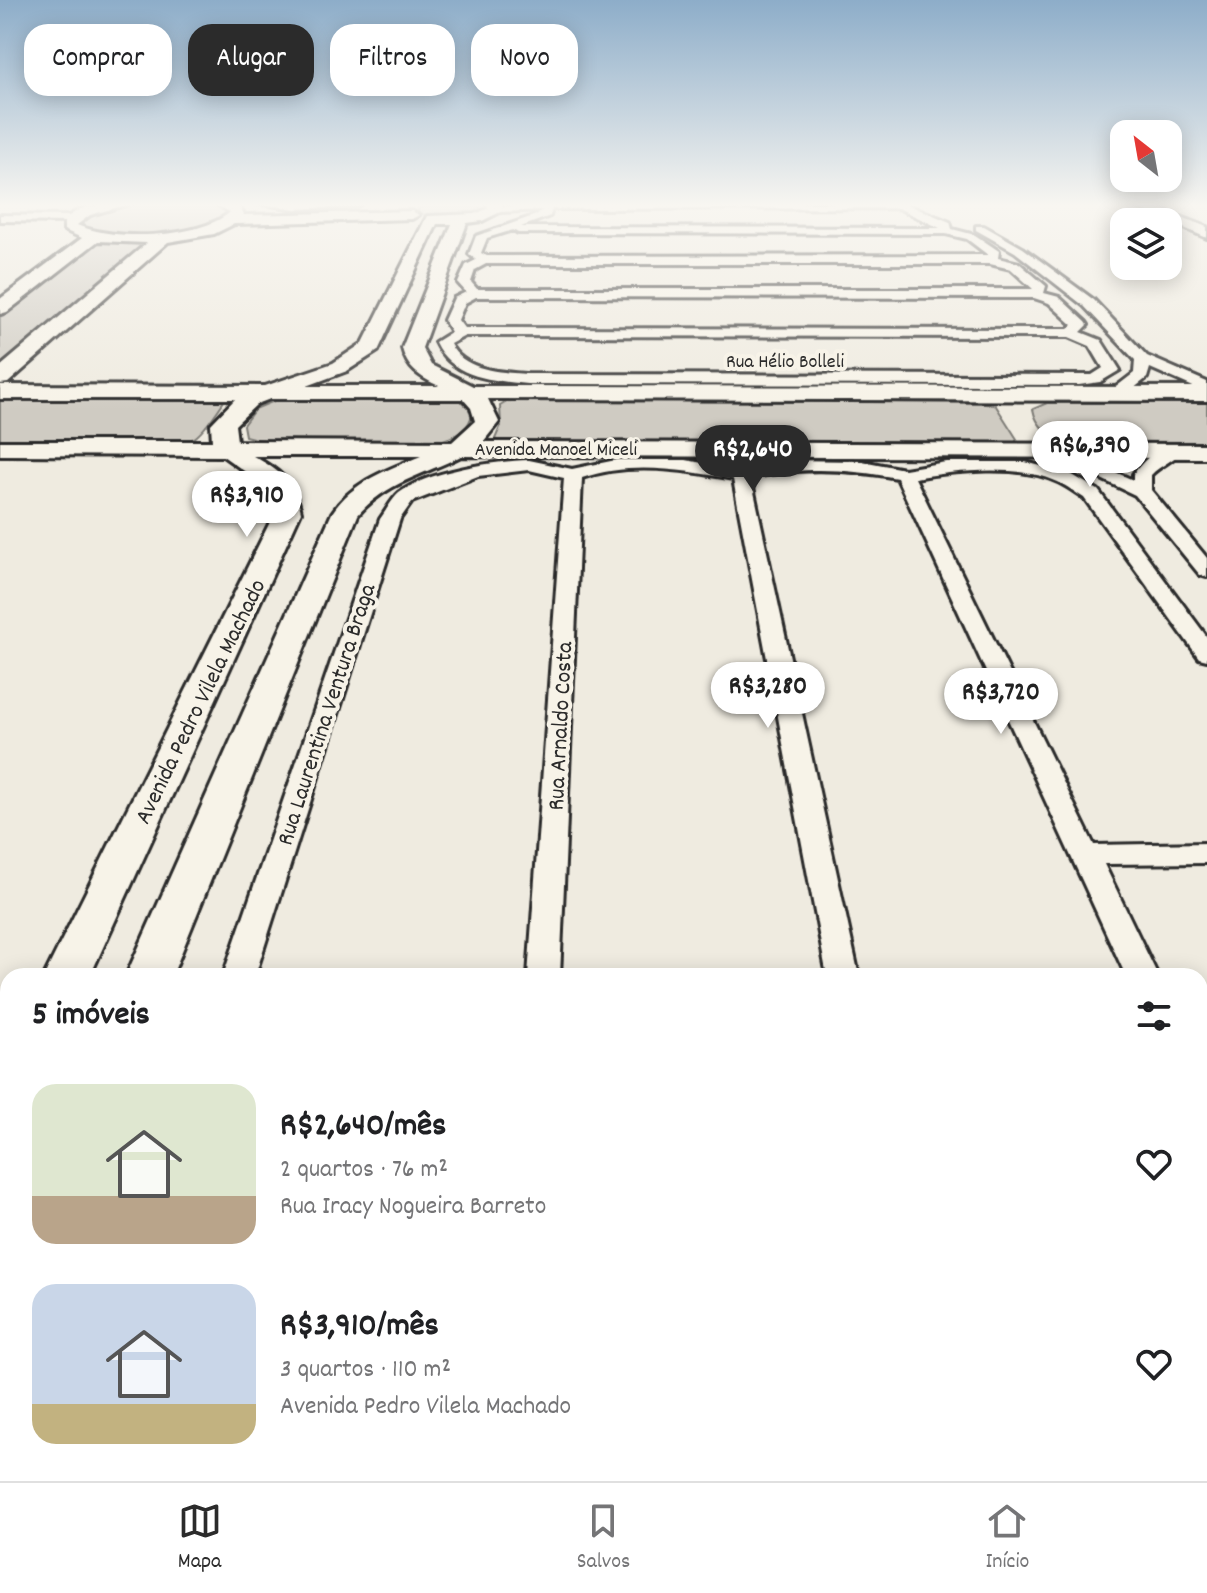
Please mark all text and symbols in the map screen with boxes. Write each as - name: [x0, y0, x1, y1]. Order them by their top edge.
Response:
- chip: Comprar: [24, 24, 172, 96]
- chip: Alugar: [188, 24, 314, 96]
- chip: Filtros: [330, 24, 455, 96]
- chip: Novo: [471, 24, 578, 96]
- north arrow: [1110, 120, 1182, 192]
- map controls: [1110, 120, 1182, 280]
- button: layers: [1110, 208, 1182, 280]
- street label: Rua Hélio Bolleli: [726, 349, 844, 377]
- pin: R$6,390: [1016, 421, 1164, 489]
- pin: R$2,640: [679, 425, 827, 493]
- text: R$6,390: [1049, 428, 1131, 465]
- text: R$2,640: [713, 432, 793, 469]
- street label: Avenida Manoel Miceli: [475, 437, 637, 465]
- pin: R$3,910: [173, 471, 321, 539]
- text: R$3,910: [210, 478, 284, 515]
- street label: Avenida Pedro Vilela Machado: [128, 574, 276, 831]
- street label: Rua Laurentina Ventura Braga: [269, 579, 386, 850]
- street label: Rua Arnaldo Costa: [541, 640, 583, 811]
- pin: R$3,280: [694, 662, 842, 730]
- pin: R$3,720: [927, 668, 1075, 736]
- text: R$3,280: [729, 669, 807, 706]
- text: R$3,720: [962, 675, 1040, 712]
- text: 5 imóveis: [32, 992, 150, 1041]
- icon: filters: [1132, 994, 1176, 1038]
- text: R$2,640/mês: [280, 1103, 446, 1152]
- icon: home: [96, 1116, 192, 1212]
- icon: heart: [1132, 1142, 1176, 1186]
- text: 2 quartos · 76 m²: [280, 1152, 448, 1189]
- text: Rua Iracy Nogueira Barreto: [280, 1189, 546, 1226]
- text: R$3,910/mês: [280, 1303, 439, 1352]
- icon: home: [96, 1316, 192, 1412]
- icon: heart: [1132, 1342, 1176, 1386]
- text: 3 quartos · 110 m²: [280, 1352, 451, 1389]
- text: Avenida Pedro Vilela Machado: [280, 1389, 571, 1426]
- tab: Mapa: [178, 1499, 222, 1578]
- tab: Salvos: [577, 1499, 630, 1578]
- tab: Início: [985, 1499, 1029, 1578]

